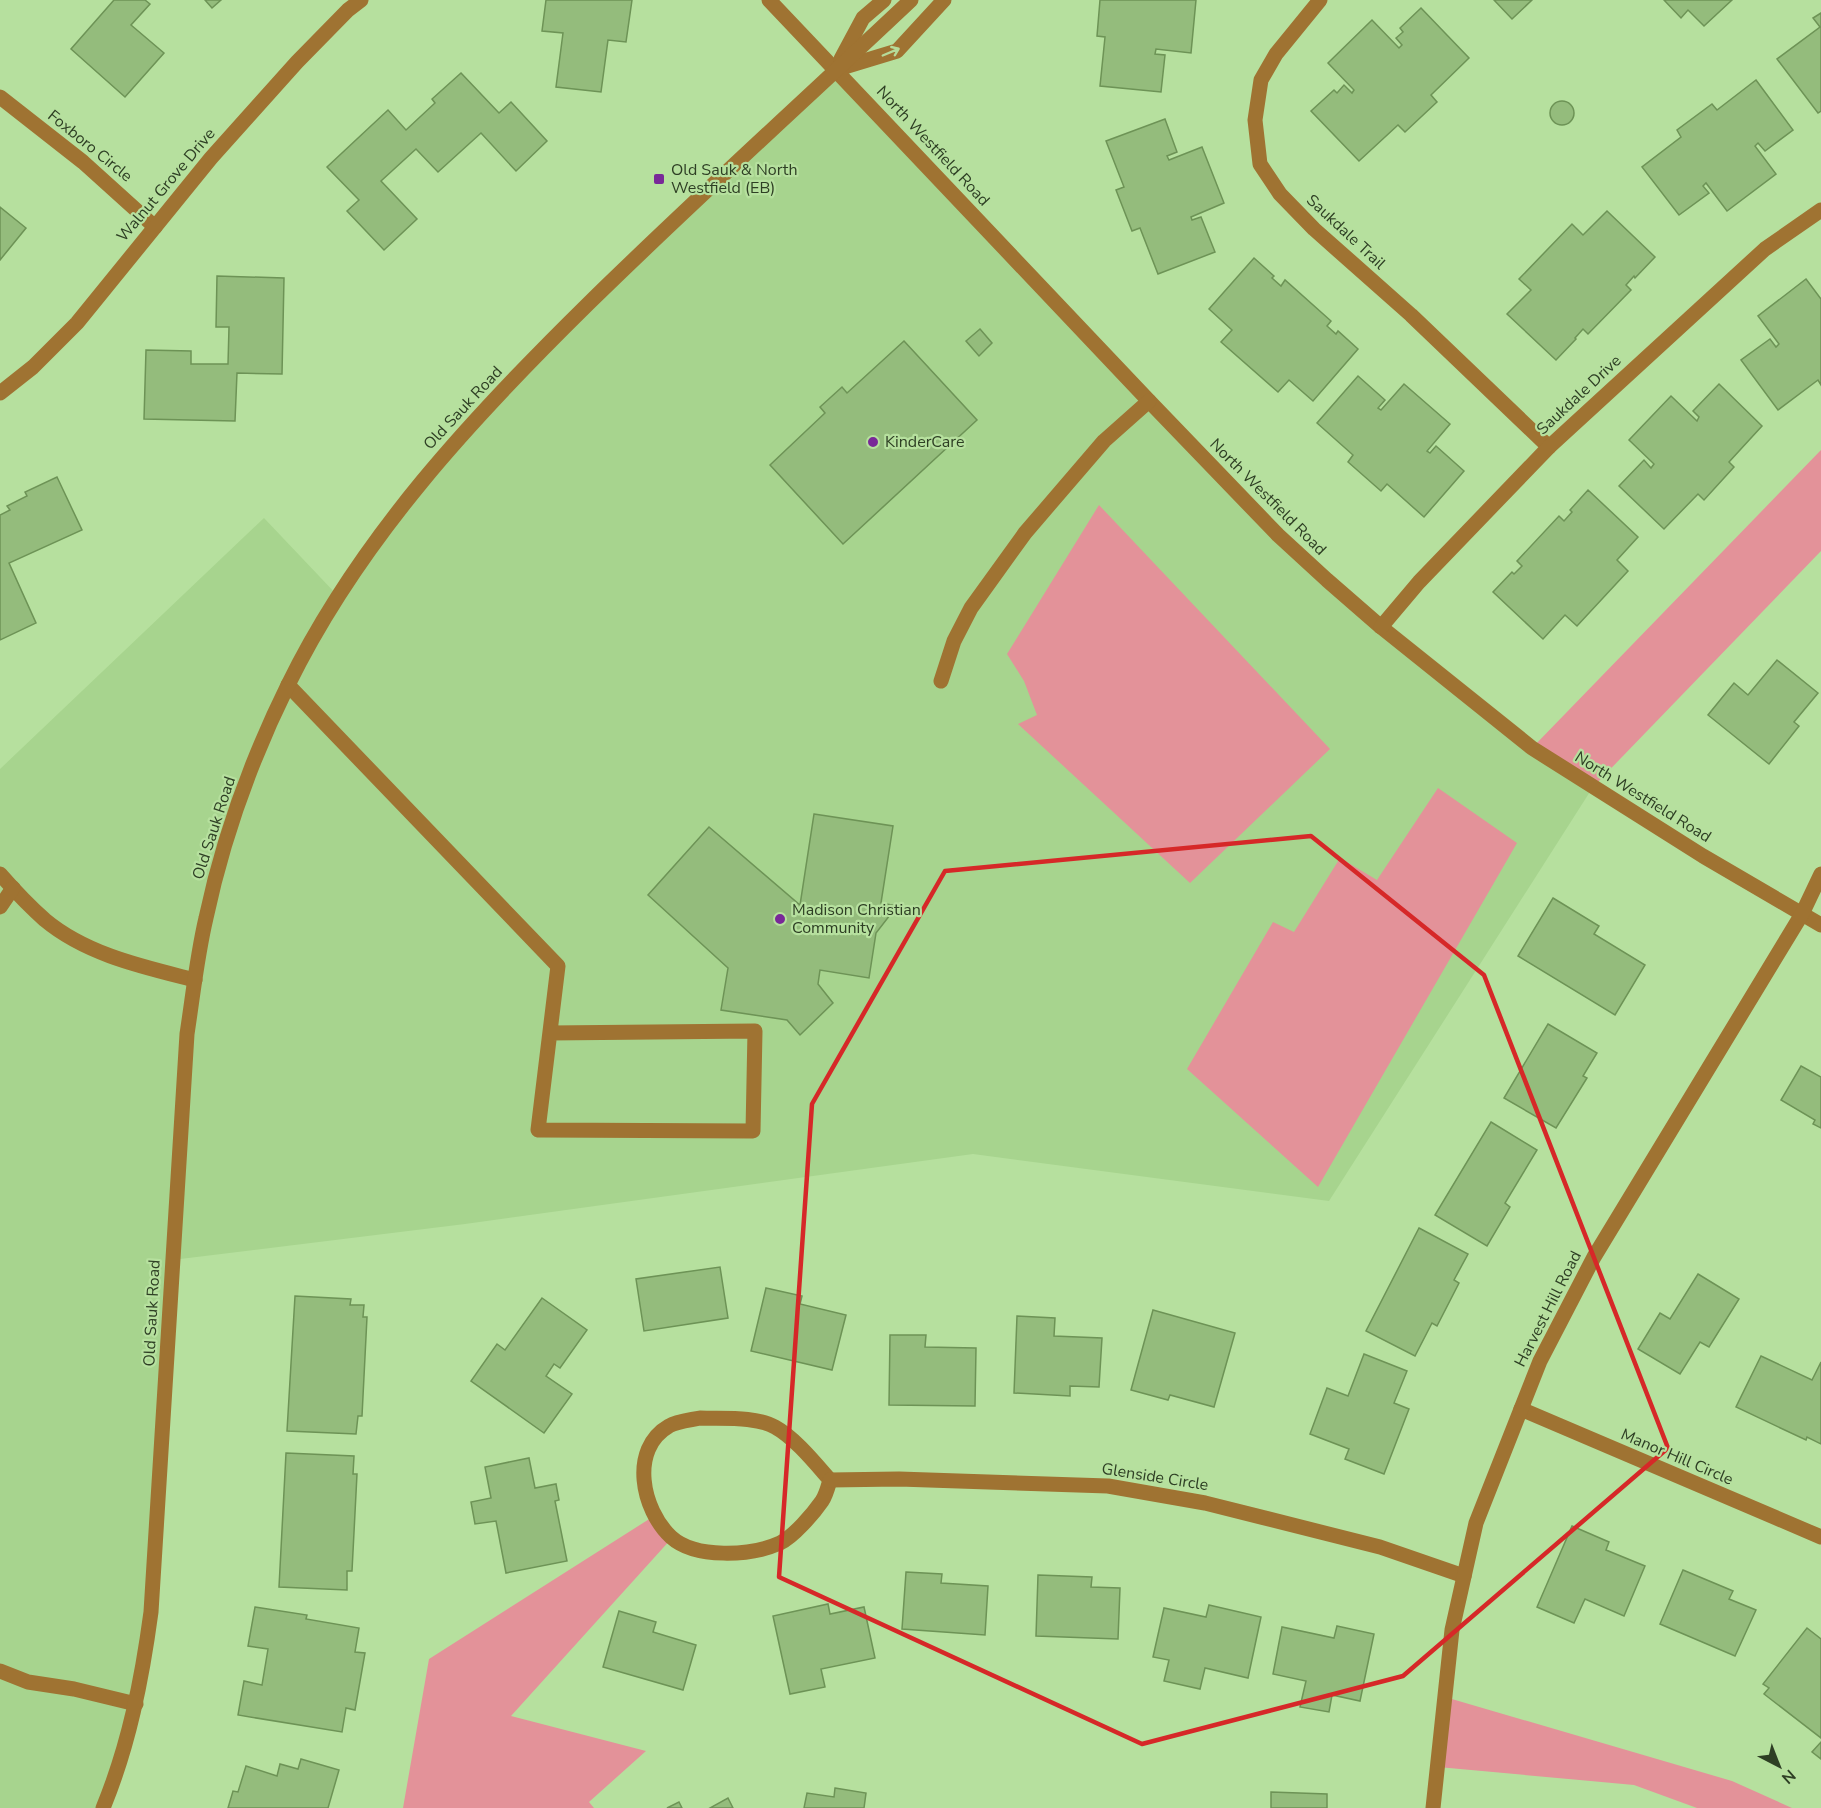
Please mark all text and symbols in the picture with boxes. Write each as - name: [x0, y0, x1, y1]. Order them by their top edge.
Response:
- one-way arrow: [881, 46, 899, 57]
- street label: North Westfield Road: [871, 81, 995, 211]
- street label: Foxboro Circle: [43, 105, 137, 187]
- street label: Walnut Grove Drive: [112, 123, 220, 247]
- place label: Old Sauk & North Westfield (EB): [671, 159, 798, 199]
- marker: Old Sauk & North Westfield (EB): [652, 172, 666, 186]
- street label: Saukdale Trail: [1302, 189, 1391, 275]
- street label: Saukdale Drive: [1532, 350, 1626, 440]
- street label: Old Sauk Road: [418, 361, 508, 455]
- place label: KinderCare: [885, 431, 965, 453]
- street label: North Westfield Road: [1205, 434, 1331, 560]
- marker: KinderCare: [866, 435, 880, 449]
- street label: North Westfield Road: [1571, 746, 1715, 848]
- street label: Old Sauk Road: [187, 774, 241, 882]
- place label: Madison Christian Community: [792, 899, 921, 939]
- marker: Madison Christian Community: [773, 912, 787, 926]
- street label: Harvest Hill Road: [1509, 1247, 1587, 1371]
- street label: Old Sauk Road: [138, 1259, 166, 1367]
- street label: Manor Hill Circle: [1617, 1423, 1737, 1491]
- street label: Glenside Circle: [1100, 1458, 1210, 1496]
- north arrow: [1749, 1736, 1809, 1796]
- text: N: [1777, 1764, 1800, 1789]

